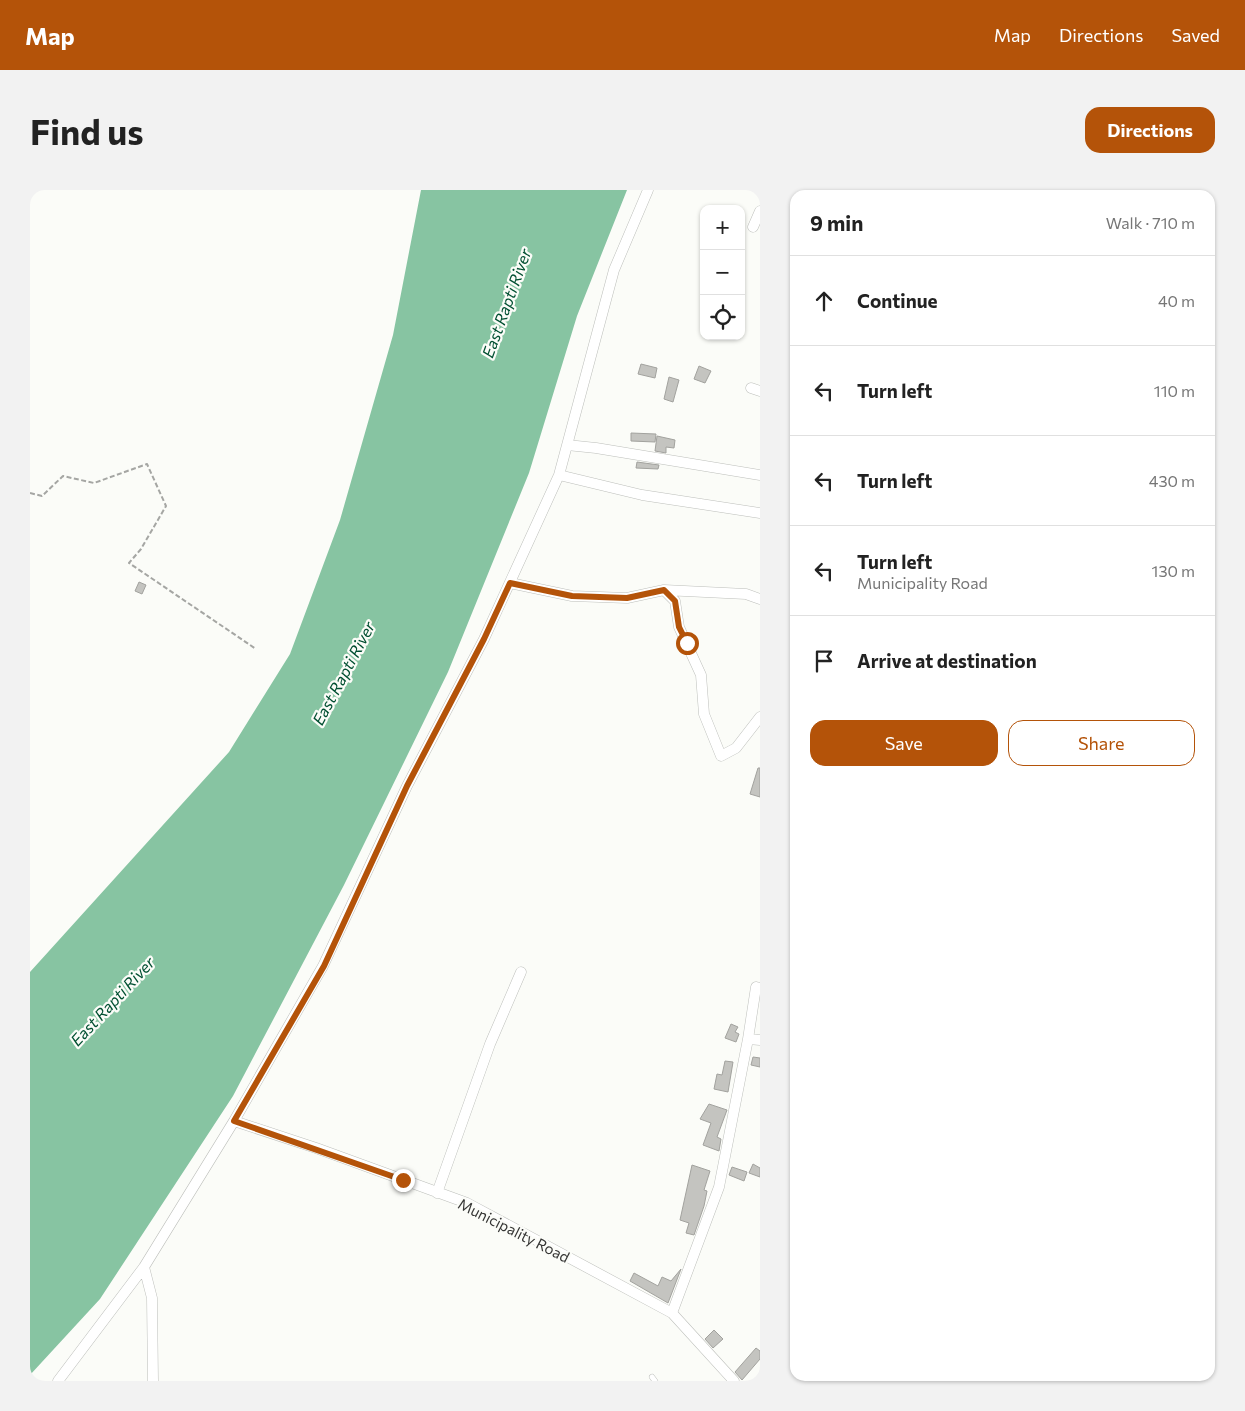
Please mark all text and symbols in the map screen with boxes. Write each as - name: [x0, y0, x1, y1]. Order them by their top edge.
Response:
- text: Map: [25, 21, 75, 50]
- text: Map: [994, 24, 1031, 46]
- text: Directions: [1059, 24, 1143, 46]
- text: Saved: [1171, 24, 1220, 46]
- button: Directions: [1085, 107, 1215, 153]
- text: Find us: [30, 109, 144, 152]
- map controls: [700, 205, 745, 340]
- button: +: [700, 205, 745, 250]
- text: 9 min: [810, 210, 863, 235]
- text: Walk · 710 m: [1106, 213, 1195, 232]
- water label: East Rapti River: [478, 245, 535, 360]
- button: −: [700, 250, 745, 295]
- icon: ahead: [810, 287, 838, 315]
- text: Continue: [857, 289, 937, 312]
- text: 40 m: [1158, 291, 1195, 310]
- button: locate: [700, 295, 745, 340]
- icon: left: [810, 377, 838, 405]
- text: Turn left: [857, 379, 932, 402]
- text: 110 m: [1154, 381, 1195, 400]
- icon: left: [810, 467, 838, 495]
- text: Turn left: [857, 469, 932, 492]
- text: 430 m: [1149, 471, 1195, 490]
- text: Turn left: [857, 550, 932, 573]
- icon: left: [810, 557, 838, 585]
- text: 130 m: [1152, 561, 1195, 580]
- text: Municipality Road: [857, 573, 988, 592]
- water label: East Rapti River: [308, 617, 379, 728]
- route start: [676, 632, 699, 655]
- icon: arrive: [810, 647, 838, 675]
- text: Arrive at destination: [857, 649, 1037, 672]
- button: Save: [810, 720, 998, 766]
- button: Share: [1008, 720, 1195, 766]
- water label: East Rapti River: [66, 952, 158, 1049]
- route end: [392, 1169, 415, 1192]
- street label: Municipality Road: [455, 1194, 573, 1266]

